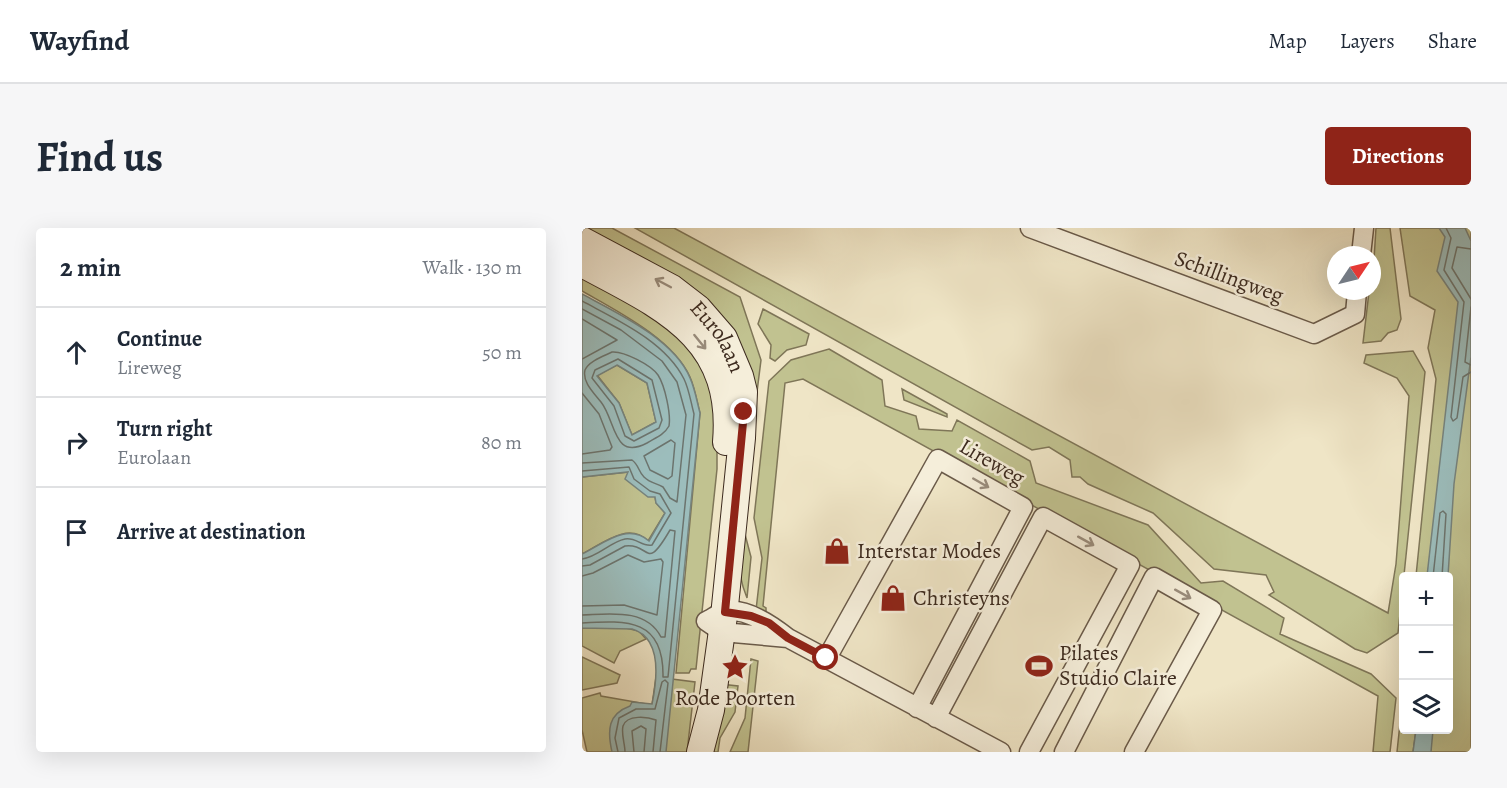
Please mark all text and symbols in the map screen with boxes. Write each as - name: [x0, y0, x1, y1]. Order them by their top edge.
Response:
- text: Wayfind: [30, 22, 129, 60]
- text: Map: [1268, 27, 1307, 55]
- text: Layers: [1340, 27, 1395, 55]
- text: Share: [1428, 27, 1477, 55]
- button: Directions: [1325, 127, 1471, 185]
- text: Find us: [36, 128, 163, 185]
- street label: Schillingweg: [1170, 243, 1288, 311]
- north arrow: [1327, 246, 1381, 300]
- text: 2 min: [60, 250, 121, 285]
- text: Walk · 130 m: [423, 254, 522, 281]
- one-way arrow: [654, 277, 672, 288]
- street label: Eurolaan: [683, 294, 752, 377]
- text: Continue: [117, 324, 202, 354]
- one-way arrow: [693, 334, 707, 349]
- icon: ahead: [60, 336, 93, 369]
- text: 50 m: [482, 339, 522, 366]
- text: Lireweg: [117, 354, 182, 381]
- route end: [730, 398, 756, 424]
- text: Turn right: [117, 414, 213, 444]
- icon: right: [60, 426, 93, 459]
- text: 80 m: [481, 429, 522, 456]
- street label: Lireweg: [954, 431, 1030, 493]
- text: Eurolaan: [117, 444, 191, 471]
- one-way arrow: [971, 478, 989, 489]
- icon: arrive: [60, 516, 93, 549]
- text: Arrive at destination: [117, 517, 306, 547]
- shop icon: Interstar Modes: [822, 536, 852, 566]
- place label: Interstar Modes: [857, 536, 1001, 566]
- one-way arrow: [1077, 536, 1095, 547]
- map controls: [1399, 572, 1453, 734]
- button: +: [1399, 572, 1453, 626]
- shop icon: Christeyns: [878, 583, 908, 613]
- place label: Christeyns: [913, 583, 1010, 613]
- one-way arrow: [1174, 588, 1191, 600]
- button: −: [1399, 626, 1453, 680]
- place label: Pilates Studio Claire: [1059, 638, 1177, 693]
- route start: [812, 644, 838, 670]
- sports icon: Pilates Studio Claire: [1024, 651, 1054, 681]
- place icon: Rode Poorten: [720, 652, 750, 682]
- button: layers: [1399, 680, 1453, 734]
- place label: Rode Poorten: [675, 683, 795, 713]

